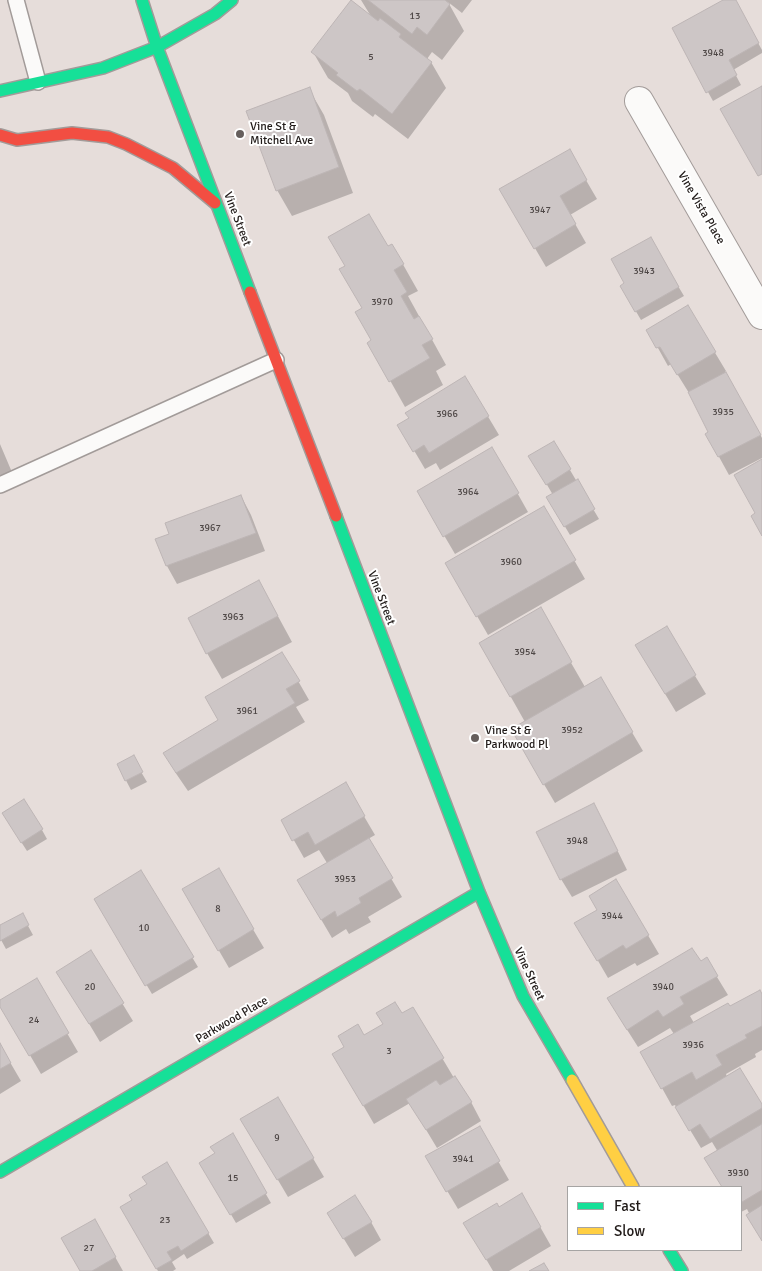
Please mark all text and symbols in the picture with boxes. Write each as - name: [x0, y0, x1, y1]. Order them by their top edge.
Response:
- house number: 13: [410, 10, 420, 22]
- house number: 3948: [702, 47, 724, 59]
- house number: 5: [368, 51, 374, 63]
- place label: Vine St & Mitchell Ave: [250, 120, 313, 148]
- marker: Vine St & Mitchell Ave: [234, 128, 246, 140]
- street label: Vine Vista Place: [674, 169, 728, 247]
- street label: Vine Street: [220, 190, 254, 248]
- house number: 3947: [529, 204, 551, 216]
- house number: 3943: [633, 265, 655, 277]
- house number: 3970: [371, 296, 393, 308]
- house number: 3935: [712, 406, 734, 418]
- house number: 3966: [436, 408, 458, 420]
- house number: 3964: [457, 486, 479, 498]
- house number: 3967: [199, 522, 221, 534]
- house number: 3960: [500, 556, 522, 568]
- street label: Vine Street: [364, 569, 398, 627]
- house number: 3963: [222, 611, 244, 623]
- house number: 3954: [514, 646, 536, 658]
- house number: 3961: [236, 705, 258, 717]
- place label: Vine St & Parkwood Pl: [485, 724, 548, 752]
- house number: 3952: [561, 724, 583, 736]
- marker: Vine St & Parkwood Pl: [469, 732, 481, 744]
- house number: 3948: [566, 835, 588, 847]
- house number: 3953: [334, 873, 356, 885]
- house number: 8: [215, 903, 221, 915]
- house number: 3944: [601, 910, 623, 922]
- house number: 10: [139, 922, 149, 934]
- street label: Vine Street: [511, 945, 547, 1003]
- house number: 20: [85, 981, 95, 993]
- house number: 3940: [652, 981, 674, 993]
- street label: Parkwood Place: [193, 994, 271, 1046]
- house number: 24: [29, 1014, 39, 1026]
- house number: 3936: [682, 1039, 704, 1051]
- house number: 3: [386, 1045, 392, 1057]
- house number: 9: [274, 1132, 280, 1144]
- house number: 3941: [452, 1153, 474, 1165]
- house number: 3930: [727, 1167, 749, 1179]
- house number: 15: [228, 1172, 238, 1184]
- legend: [567, 1186, 742, 1251]
- text: Fast: [614, 1197, 641, 1215]
- house number: 23: [160, 1214, 170, 1226]
- text: Slow: [614, 1222, 645, 1240]
- house number: 27: [84, 1242, 94, 1254]

